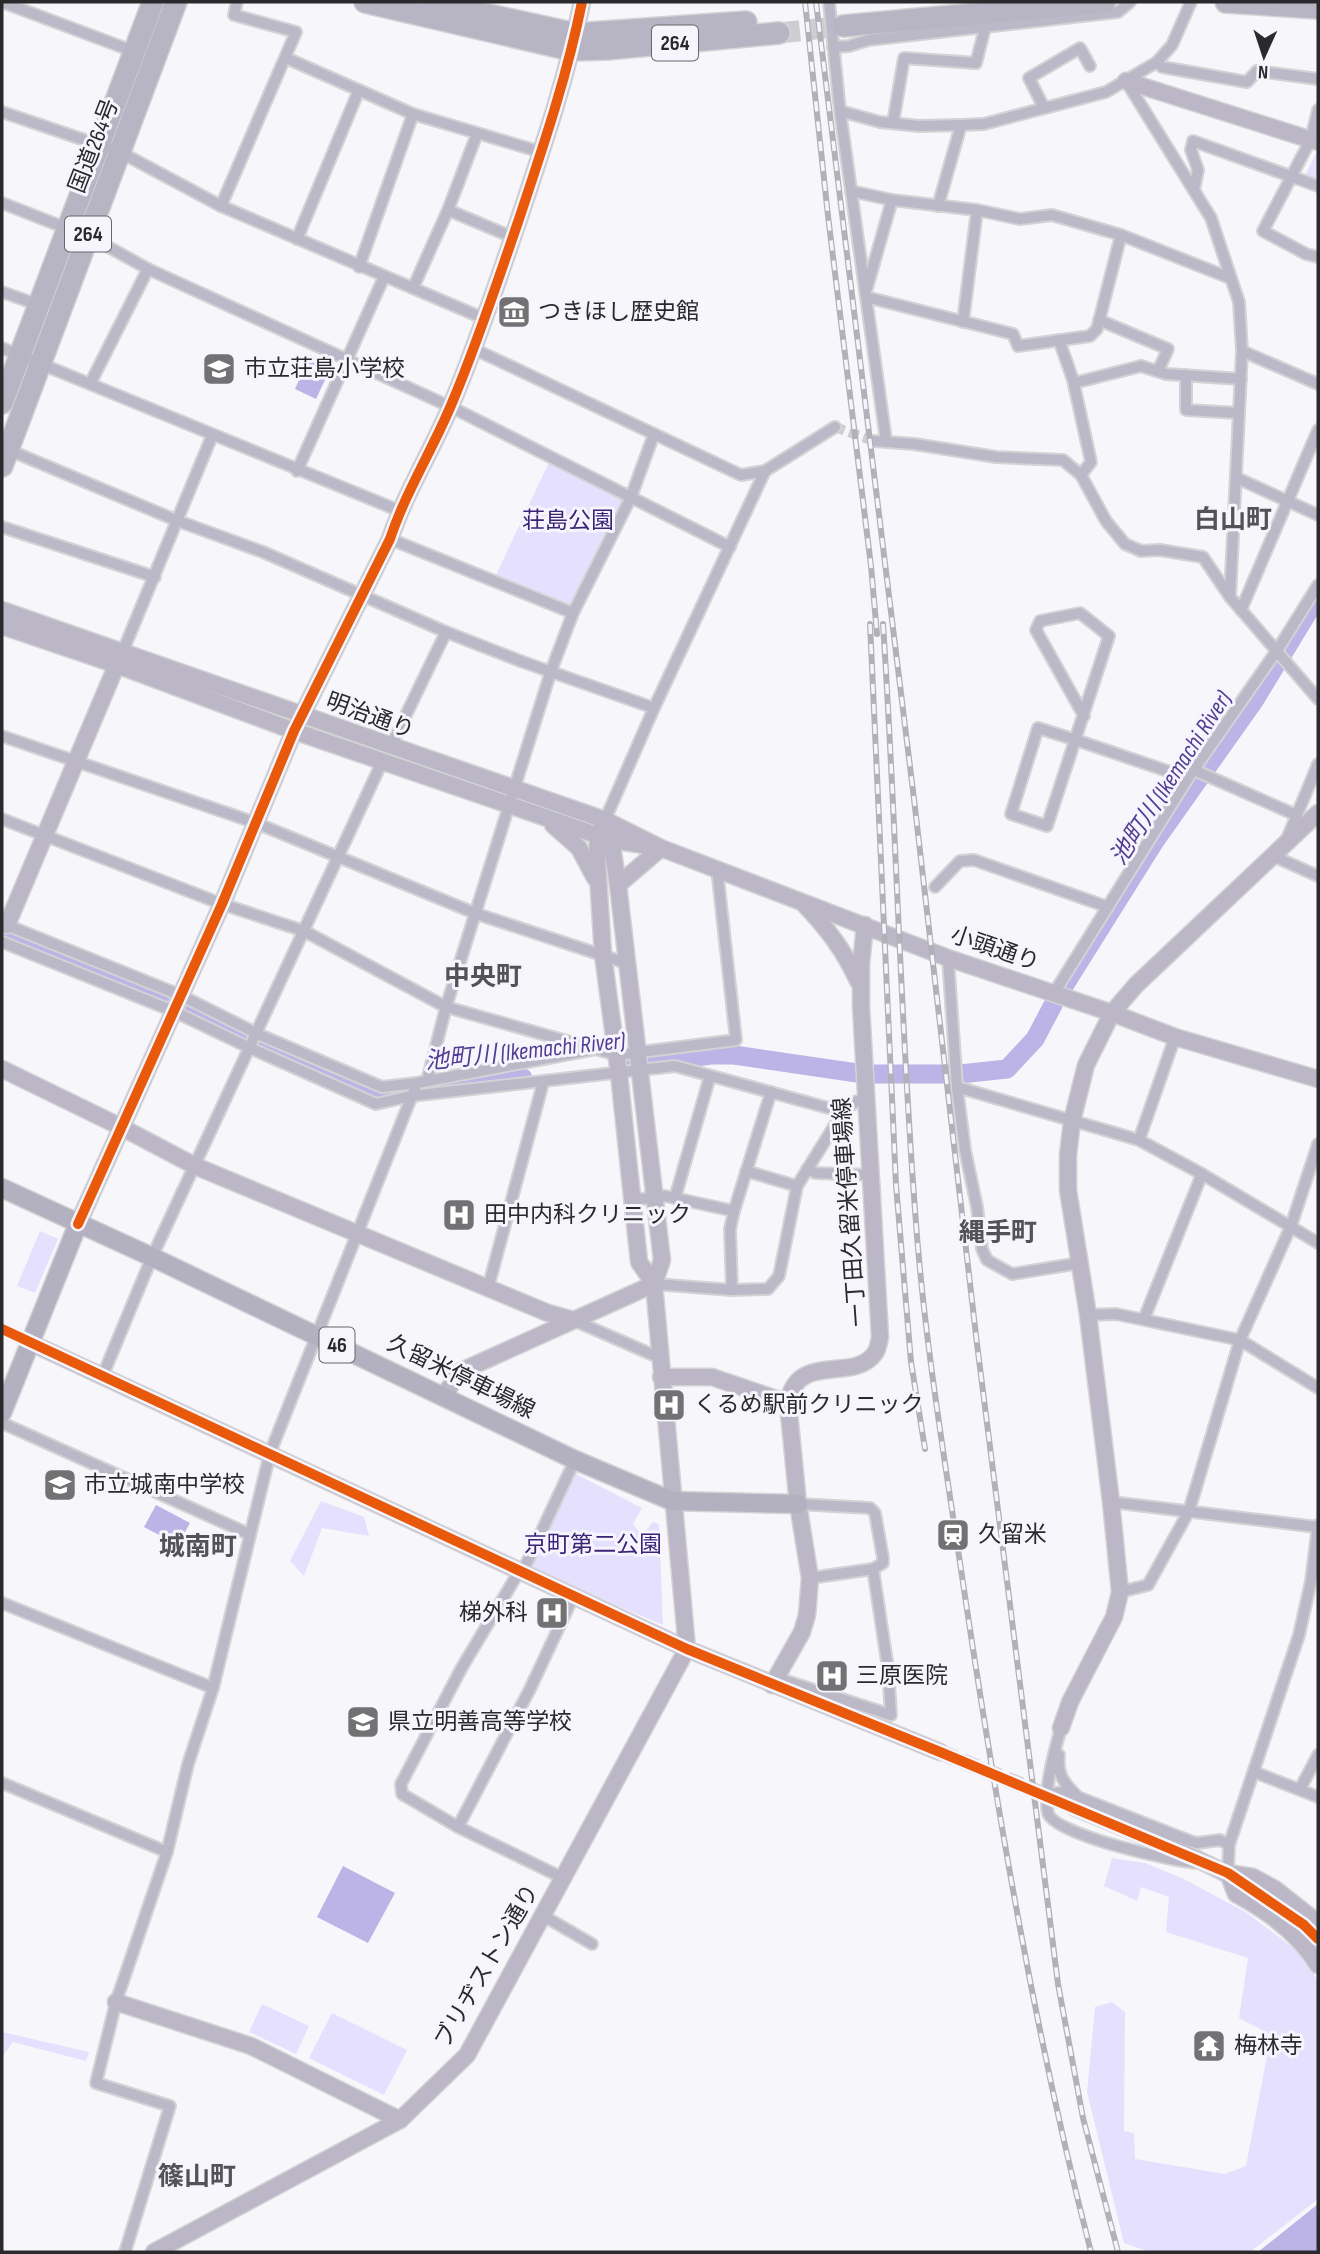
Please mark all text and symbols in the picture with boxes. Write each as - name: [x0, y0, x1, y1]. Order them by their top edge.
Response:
- north arrow: [1229, 21, 1299, 91]
- road number: 264: [652, 26, 698, 60]
- text: N: [1258, 60, 1269, 83]
- street label: 国道264号: [63, 95, 125, 197]
- road number: 264: [65, 216, 111, 252]
- museum icon: つきほし歴史館: [495, 293, 533, 331]
- place label: つきほし歴史館: [538, 298, 699, 326]
- school or university icon: 市立荘島小学校: [200, 350, 238, 388]
- place label: 市立荘島小学校: [244, 355, 405, 383]
- district label: 白山町: [1194, 505, 1272, 536]
- park label: 荘島公園: [522, 507, 614, 535]
- water label: 池町川 (Ikemachi River): [1104, 685, 1238, 870]
- street label: 明治通り: [322, 687, 418, 745]
- street label: 小頭通り: [947, 921, 1043, 977]
- district label: 中央町: [444, 962, 522, 993]
- water label: 池町川 (Ikemachi River): [423, 1026, 627, 1076]
- street label: 一丁田久留米停車場線: [828, 1096, 872, 1328]
- hospital icon: 田中内科クリニック: [440, 1196, 478, 1234]
- place label: 田中内科クリニック: [484, 1201, 691, 1229]
- district label: 縄手町: [959, 1218, 1037, 1249]
- road number: 46: [320, 1328, 354, 1362]
- street label: 久留米停車場線: [383, 1329, 539, 1425]
- hospital icon: くるめ駅前クリニック: [650, 1386, 688, 1424]
- place label: くるめ駅前クリニック: [694, 1391, 924, 1419]
- school or university icon: 市立城南中学校: [41, 1466, 79, 1504]
- place label: 市立城南中学校: [84, 1471, 245, 1499]
- station icon: 久留米: [934, 1516, 972, 1554]
- place label: 久留米: [978, 1521, 1047, 1549]
- park label: 京町第二公園: [524, 1531, 662, 1559]
- district label: 城南町: [159, 1532, 237, 1563]
- hospital icon: 梯外科: [533, 1594, 571, 1632]
- place label: 梯外科: [459, 1599, 528, 1627]
- hospital icon: 三原医院: [813, 1657, 851, 1695]
- place label: 三原医院: [856, 1662, 948, 1690]
- school or university icon: 県立明善高等学校: [344, 1703, 382, 1741]
- place label: 県立明善高等学校: [388, 1708, 572, 1736]
- street label: ブリヂストン通り: [429, 1879, 545, 2053]
- temple icon: 梅林寺: [1190, 2027, 1228, 2065]
- place label: 梅林寺: [1234, 2032, 1303, 2060]
- district label: 篠山町: [158, 2162, 236, 2193]

